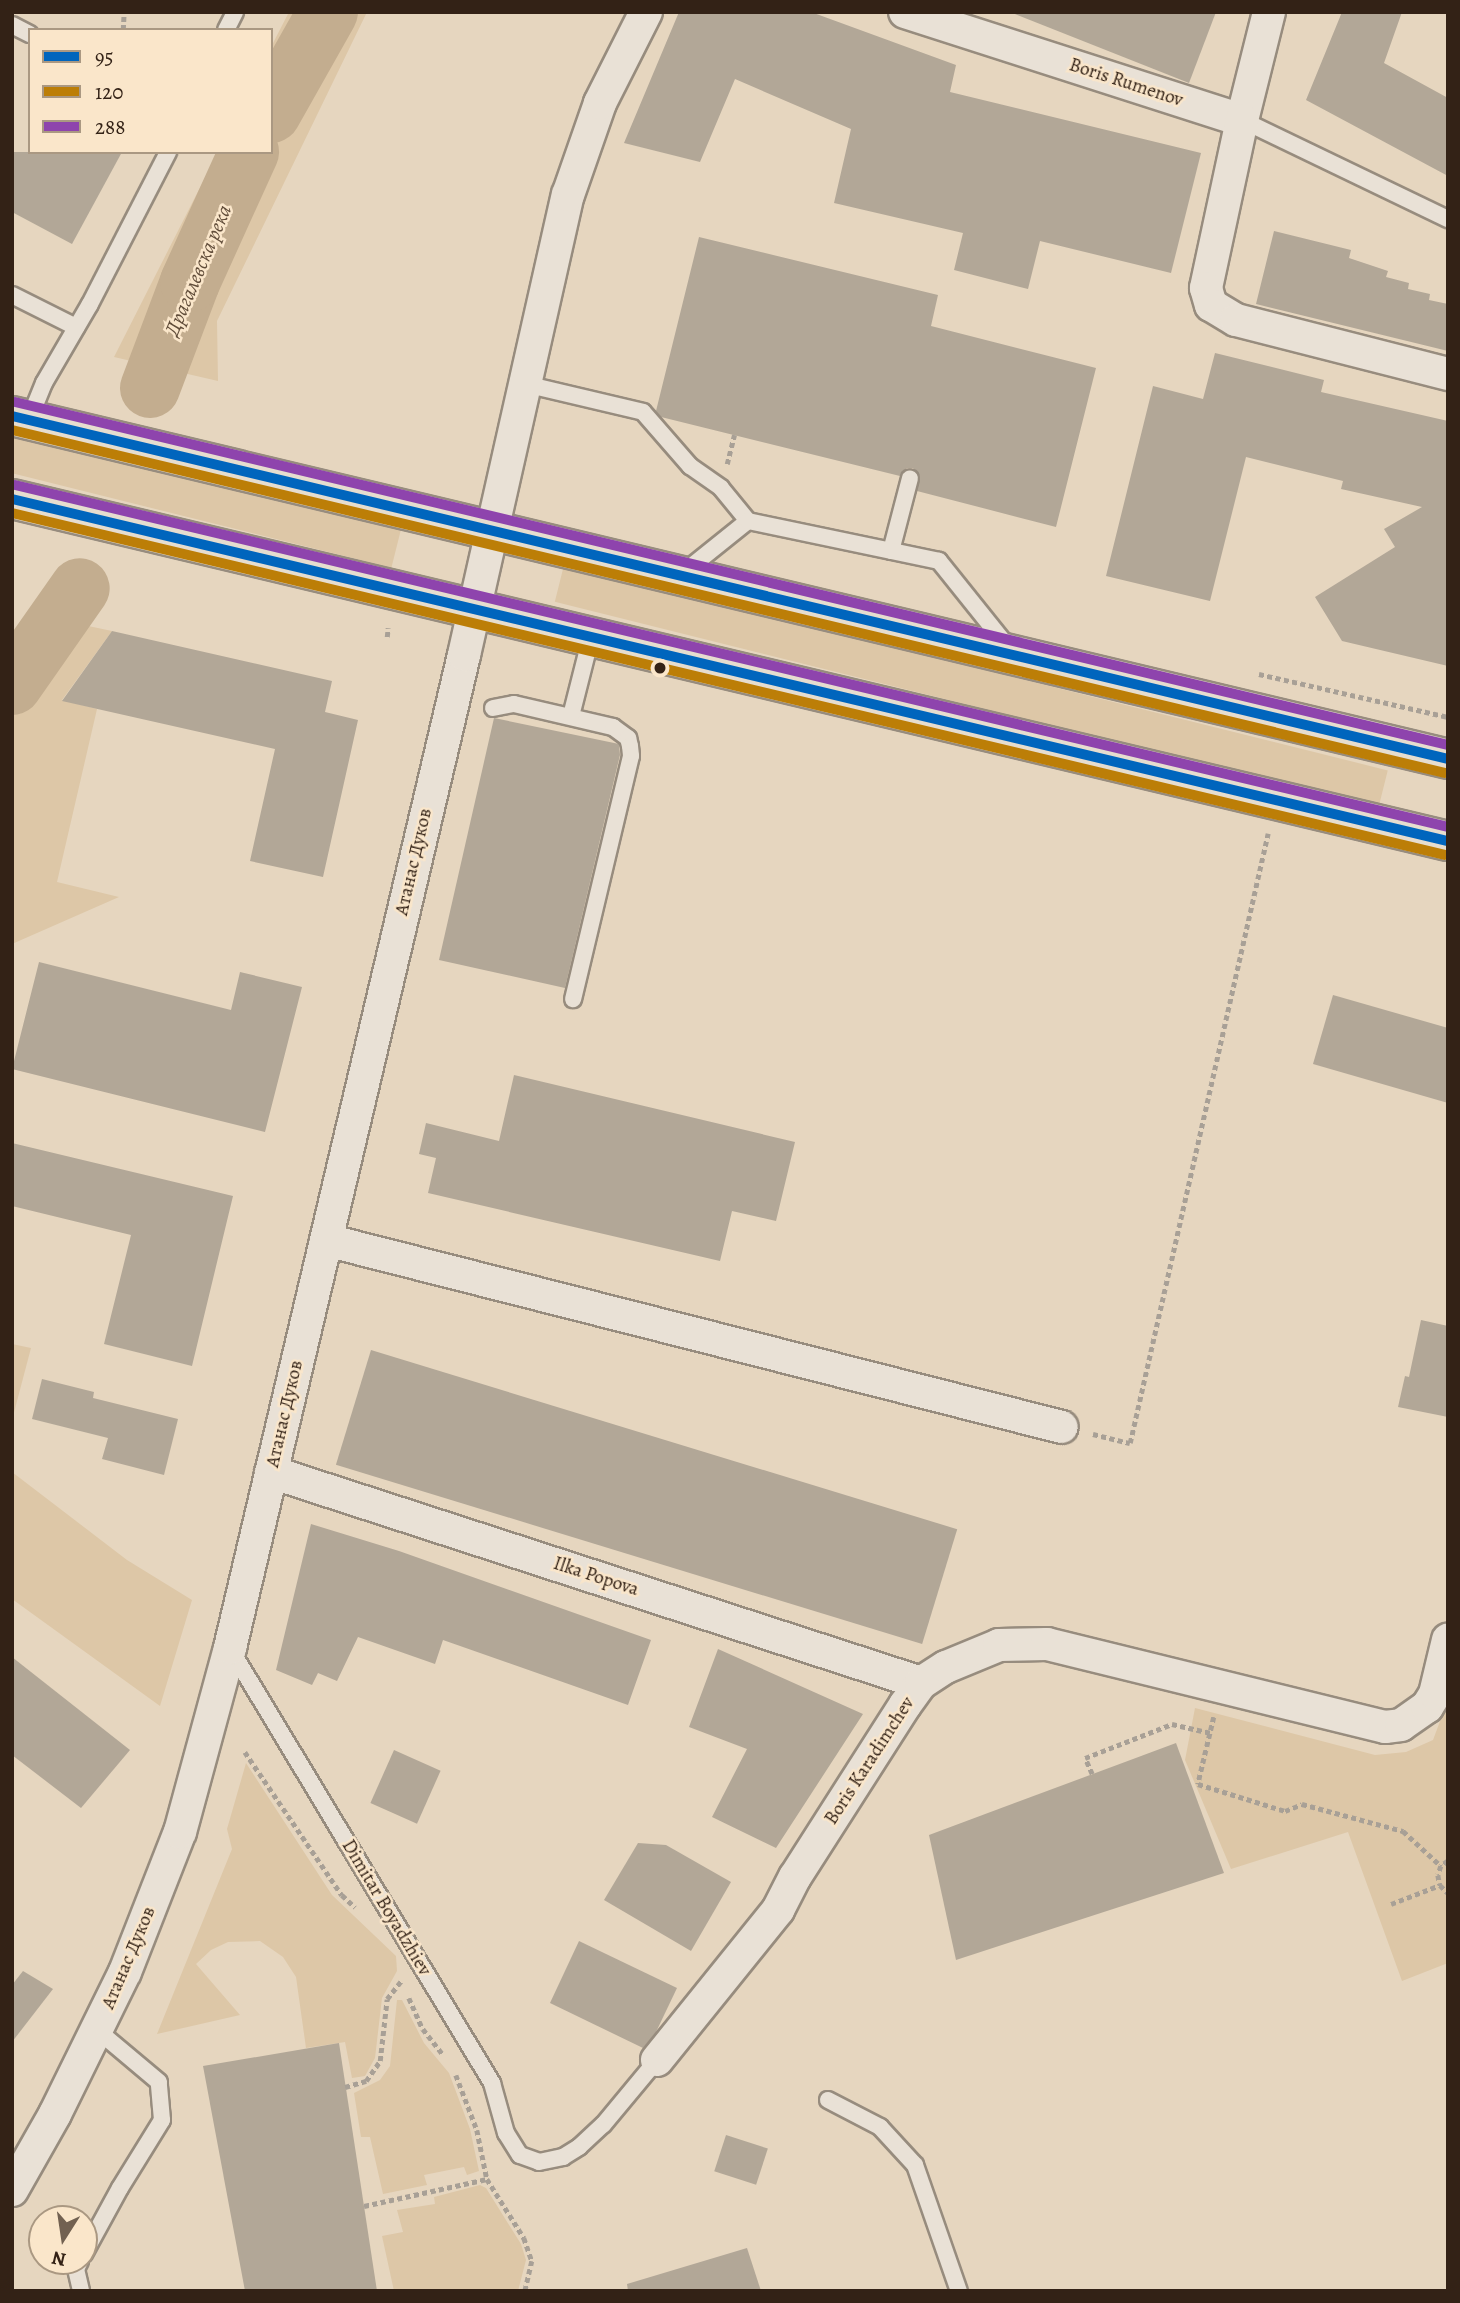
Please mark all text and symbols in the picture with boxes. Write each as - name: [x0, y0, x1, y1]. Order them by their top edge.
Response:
- legend: [28, 28, 273, 154]
- text: 95: [95, 43, 114, 71]
- street label: Boris Rumenov: [1066, 54, 1186, 112]
- text: 120: [95, 78, 123, 106]
- text: 288: [95, 113, 125, 141]
- water label: Драгалевска река: [159, 201, 237, 339]
- unlabelled marker: [653, 661, 667, 675]
- street label: Атанас Дуков: [391, 806, 437, 918]
- street label: Атанас Дуков: [262, 1358, 308, 1470]
- street label: Ilka Popova: [550, 1552, 642, 1602]
- street label: Boris Karadimchev: [820, 1693, 920, 1829]
- street label: Dimitar Boyadzhiev: [336, 1836, 436, 1980]
- street label: Атанас Дуков: [97, 1903, 161, 2013]
- north arrow: [28, 2205, 98, 2275]
- text: N: [50, 2244, 69, 2273]

